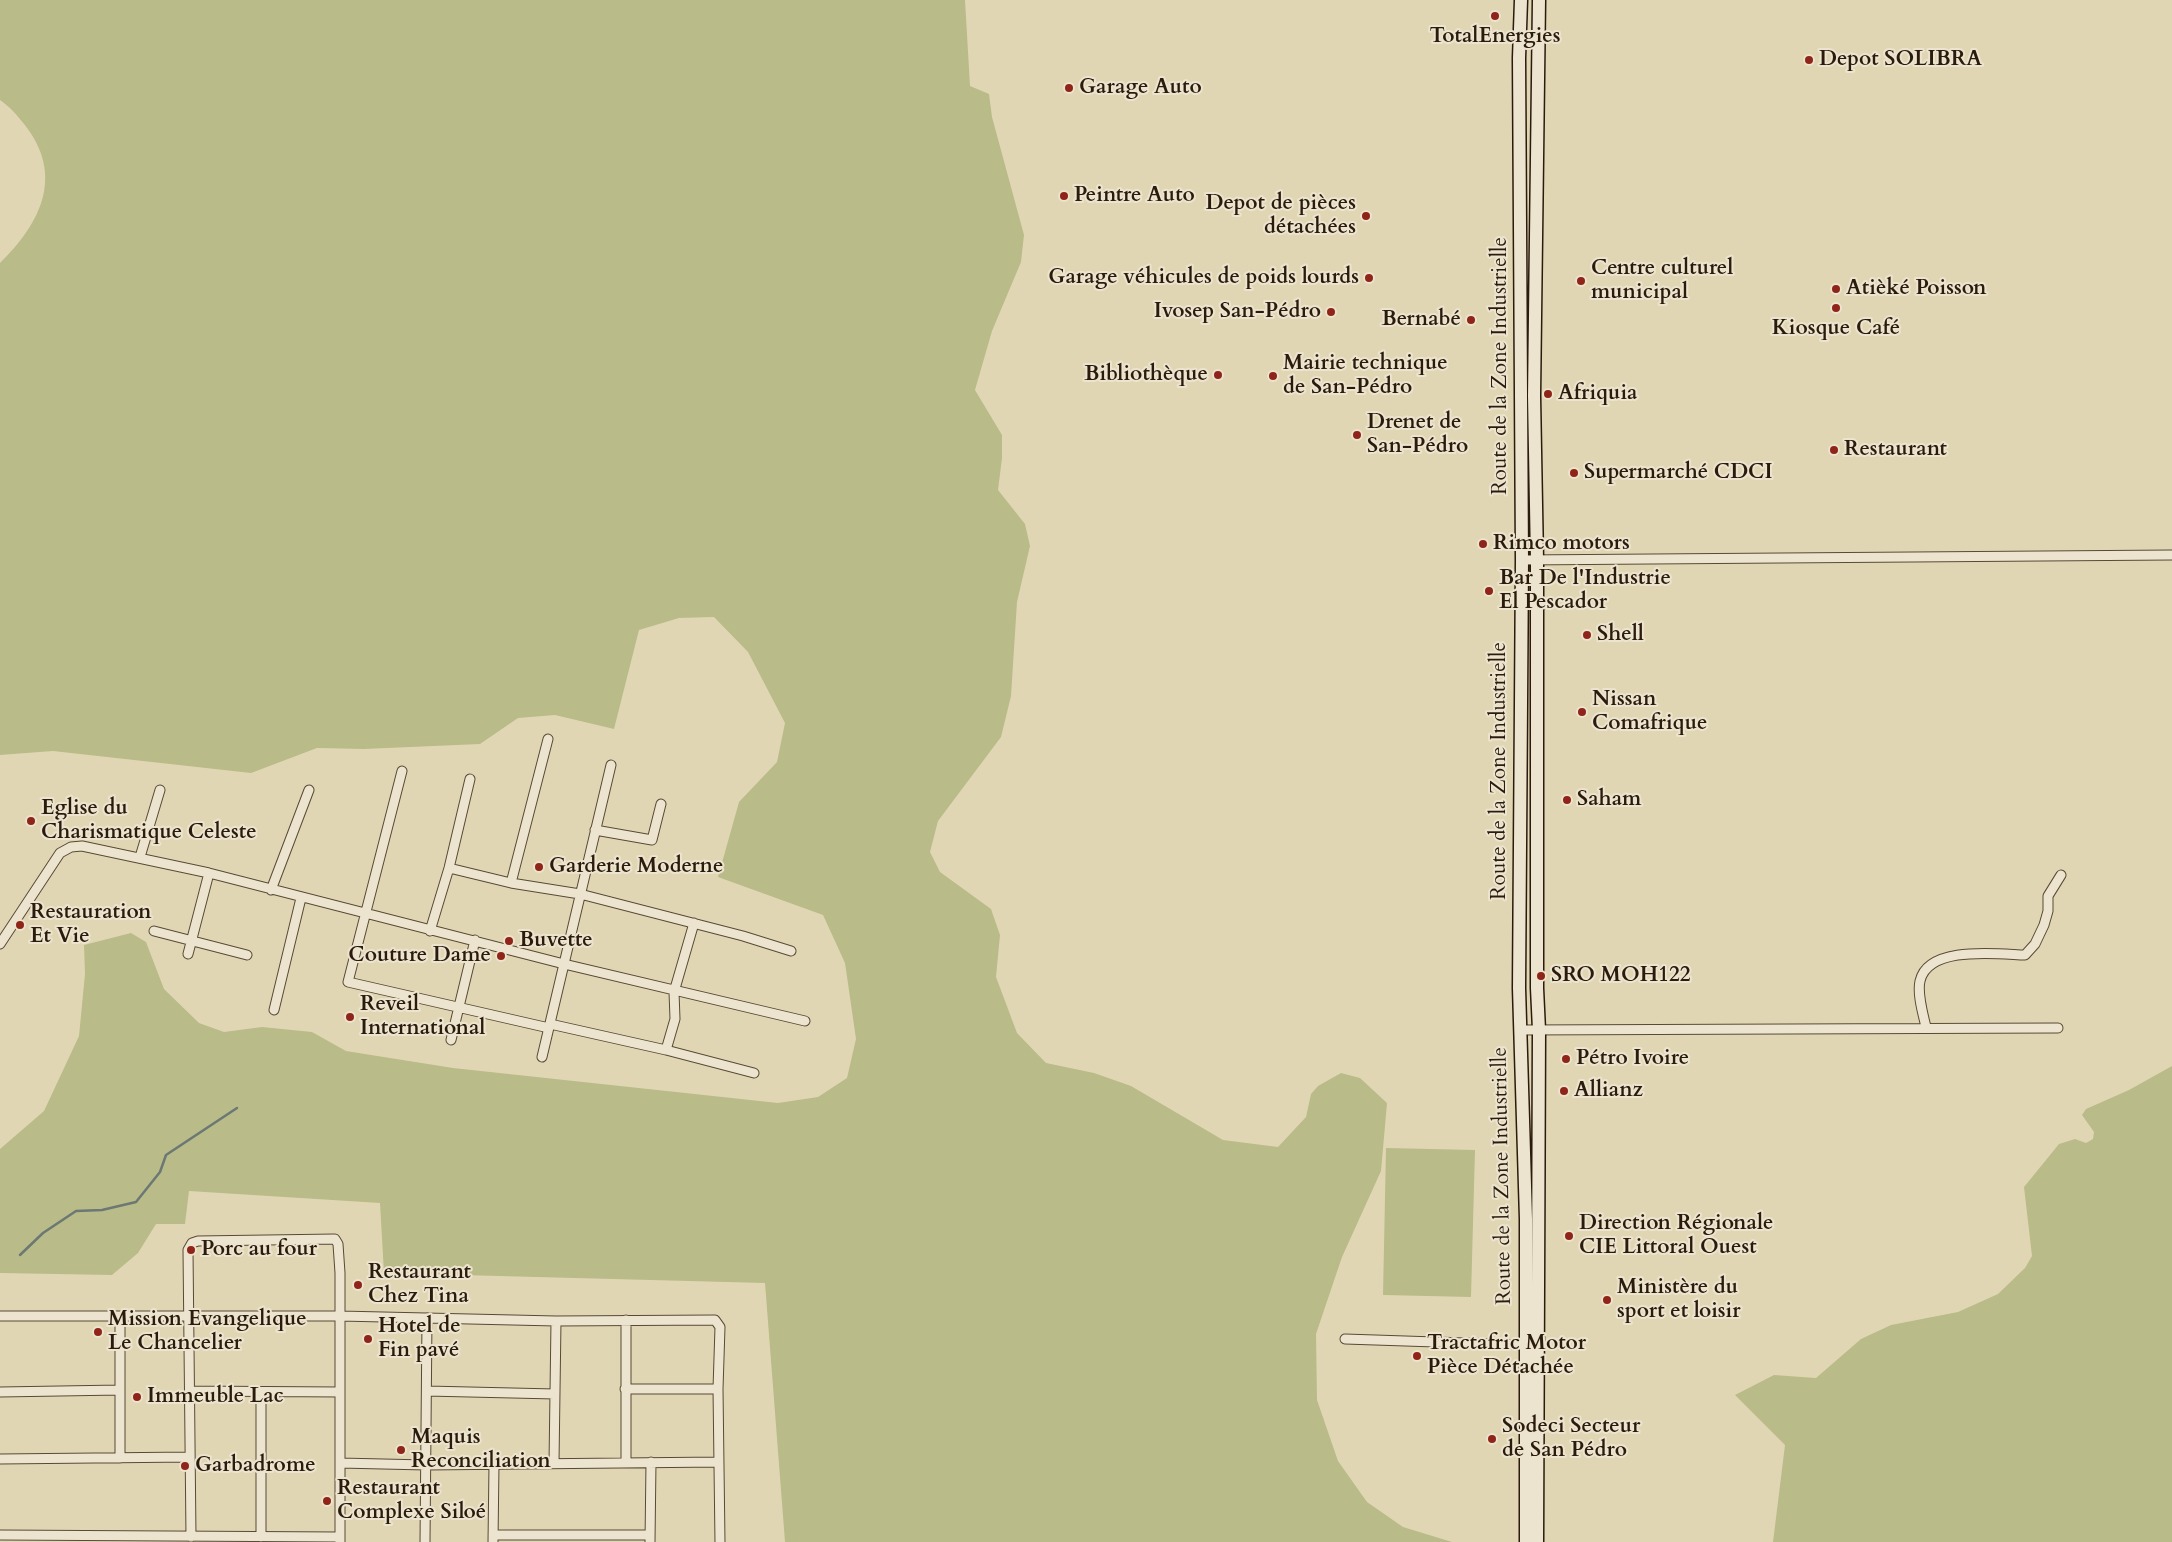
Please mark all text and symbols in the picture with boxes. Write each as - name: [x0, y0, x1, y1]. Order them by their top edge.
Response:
- marker: TotalEnergies: [1489, 10, 1501, 22]
- place label: TotalEnergies: [1429, 24, 1561, 50]
- place label: Depot SOLIBRA: [1819, 47, 1982, 73]
- marker: Depot SOLIBRA: [1803, 54, 1815, 66]
- place label: Garage Auto: [1079, 75, 1202, 101]
- marker: Garage Auto: [1063, 82, 1075, 94]
- place label: Peintre Auto: [1074, 183, 1195, 209]
- marker: Peintre Auto: [1058, 190, 1070, 202]
- place label: Depot de pièces détachées: [1205, 191, 1356, 241]
- marker: Depot de pièces détachées: [1360, 210, 1372, 222]
- street label: Route de la Zone Industrielle: [1488, 237, 1514, 495]
- place label: Centre culturel municipal: [1591, 256, 1733, 306]
- place label: Garage véhicules de poids lourds: [1048, 265, 1359, 291]
- marker: Garage véhicules de poids lourds: [1363, 272, 1375, 284]
- marker: Centre culturel municipal: [1575, 275, 1587, 287]
- place label: Atièké Poisson: [1846, 276, 1986, 302]
- marker: Atièké Poisson: [1830, 283, 1842, 295]
- place label: Ivosep San-Pédro: [1154, 299, 1321, 325]
- marker: Kiosque Café: [1830, 302, 1842, 314]
- marker: Ivosep San-Pédro: [1325, 306, 1337, 318]
- place label: Bernabé: [1381, 307, 1461, 333]
- marker: Bernabé: [1465, 314, 1477, 326]
- place label: Kiosque Café: [1772, 316, 1900, 342]
- place label: Mairie technique de San-Pédro: [1283, 351, 1448, 401]
- place label: Bibliothèque: [1084, 362, 1208, 388]
- marker: Bibliothèque: [1212, 369, 1224, 381]
- marker: Mairie technique de San-Pédro: [1267, 370, 1279, 382]
- place label: Afriquia: [1558, 381, 1638, 407]
- marker: Afriquia: [1542, 388, 1554, 400]
- place label: Drenet de San-Pédro: [1367, 410, 1468, 460]
- marker: Drenet de San-Pédro: [1351, 429, 1363, 441]
- place label: Restaurant: [1844, 437, 1947, 463]
- marker: Restaurant: [1828, 444, 1840, 456]
- place label: Supermarché CDCI: [1584, 460, 1773, 486]
- marker: Supermarché CDCI: [1568, 467, 1580, 479]
- place label: Rimco motors: [1493, 531, 1630, 557]
- marker: Rimco motors: [1477, 538, 1489, 550]
- place label: Bar De l'Industrie El Pescador: [1499, 566, 1671, 616]
- marker: Bar De l'Industrie El Pescador: [1483, 585, 1495, 597]
- place label: Shell: [1597, 622, 1644, 648]
- marker: Shell: [1581, 629, 1593, 641]
- street label: Route de la Zone Industrielle: [1487, 642, 1513, 900]
- place label: Nissan Comafrique: [1592, 687, 1707, 737]
- marker: Nissan Comafrique: [1576, 706, 1588, 718]
- place label: Saham: [1577, 787, 1641, 813]
- marker: Saham: [1561, 794, 1573, 806]
- place label: Eglise du Charismatique Celeste: [41, 796, 257, 846]
- marker: Eglise du Charismatique Celeste: [25, 815, 37, 827]
- place label: Garderie Moderne: [549, 854, 723, 880]
- marker: Garderie Moderne: [533, 861, 545, 873]
- place label: Restauration Et Vie: [30, 900, 151, 950]
- marker: Restauration Et Vie: [14, 919, 26, 931]
- place label: Buvette: [519, 928, 593, 954]
- marker: Buvette: [503, 935, 515, 947]
- place label: Couture Dame: [348, 943, 491, 969]
- marker: Couture Dame: [495, 950, 507, 962]
- place label: SRO MOH122: [1551, 963, 1690, 989]
- marker: SRO MOH122: [1535, 970, 1547, 982]
- place label: Reveil International: [360, 992, 485, 1042]
- marker: Reveil International: [344, 1011, 356, 1023]
- place label: Pétro Ivoire: [1576, 1046, 1689, 1072]
- street label: Route de la Zone Industrielle: [1488, 1047, 1518, 1305]
- marker: Pétro Ivoire: [1560, 1053, 1572, 1065]
- place label: Allianz: [1574, 1078, 1643, 1104]
- marker: Allianz: [1558, 1085, 1570, 1097]
- place label: Direction Régionale CIE Littoral Ouest: [1579, 1211, 1774, 1261]
- marker: Direction Régionale CIE Littoral Ouest: [1563, 1230, 1575, 1242]
- place label: Porc au four: [201, 1237, 317, 1263]
- marker: Porc au four: [185, 1244, 197, 1256]
- place label: Restaurant Chez Tina: [368, 1260, 471, 1310]
- place label: Ministère du sport et loisir: [1617, 1275, 1741, 1325]
- marker: Restaurant Chez Tina: [352, 1279, 364, 1291]
- marker: Ministère du sport et loisir: [1601, 1294, 1613, 1306]
- place label: Mission Evangelique Le Chancelier: [108, 1307, 307, 1357]
- place label: Hotel de Fin pavé: [378, 1314, 461, 1364]
- marker: Mission Evangelique Le Chancelier: [92, 1326, 104, 1338]
- place label: Tractafric Motor Pièce Détachée: [1427, 1331, 1586, 1381]
- marker: Hotel de Fin pavé: [362, 1333, 374, 1345]
- marker: Tractafric Motor Pièce Détachée: [1411, 1350, 1423, 1362]
- place label: Immeuble Lac: [147, 1384, 284, 1410]
- marker: Immeuble Lac: [131, 1391, 143, 1403]
- place label: Sodeci Secteur de San Pédro: [1502, 1414, 1640, 1464]
- place label: Maquis Reconciliation: [411, 1425, 551, 1475]
- marker: Sodeci Secteur de San Pédro: [1486, 1433, 1498, 1445]
- marker: Maquis Reconciliation: [395, 1444, 407, 1456]
- place label: Garbadrome: [195, 1453, 316, 1479]
- marker: Garbadrome: [179, 1460, 191, 1472]
- place label: Restaurant Complexe Siloé: [337, 1476, 486, 1526]
- marker: Restaurant Complexe Siloé: [321, 1495, 333, 1507]

